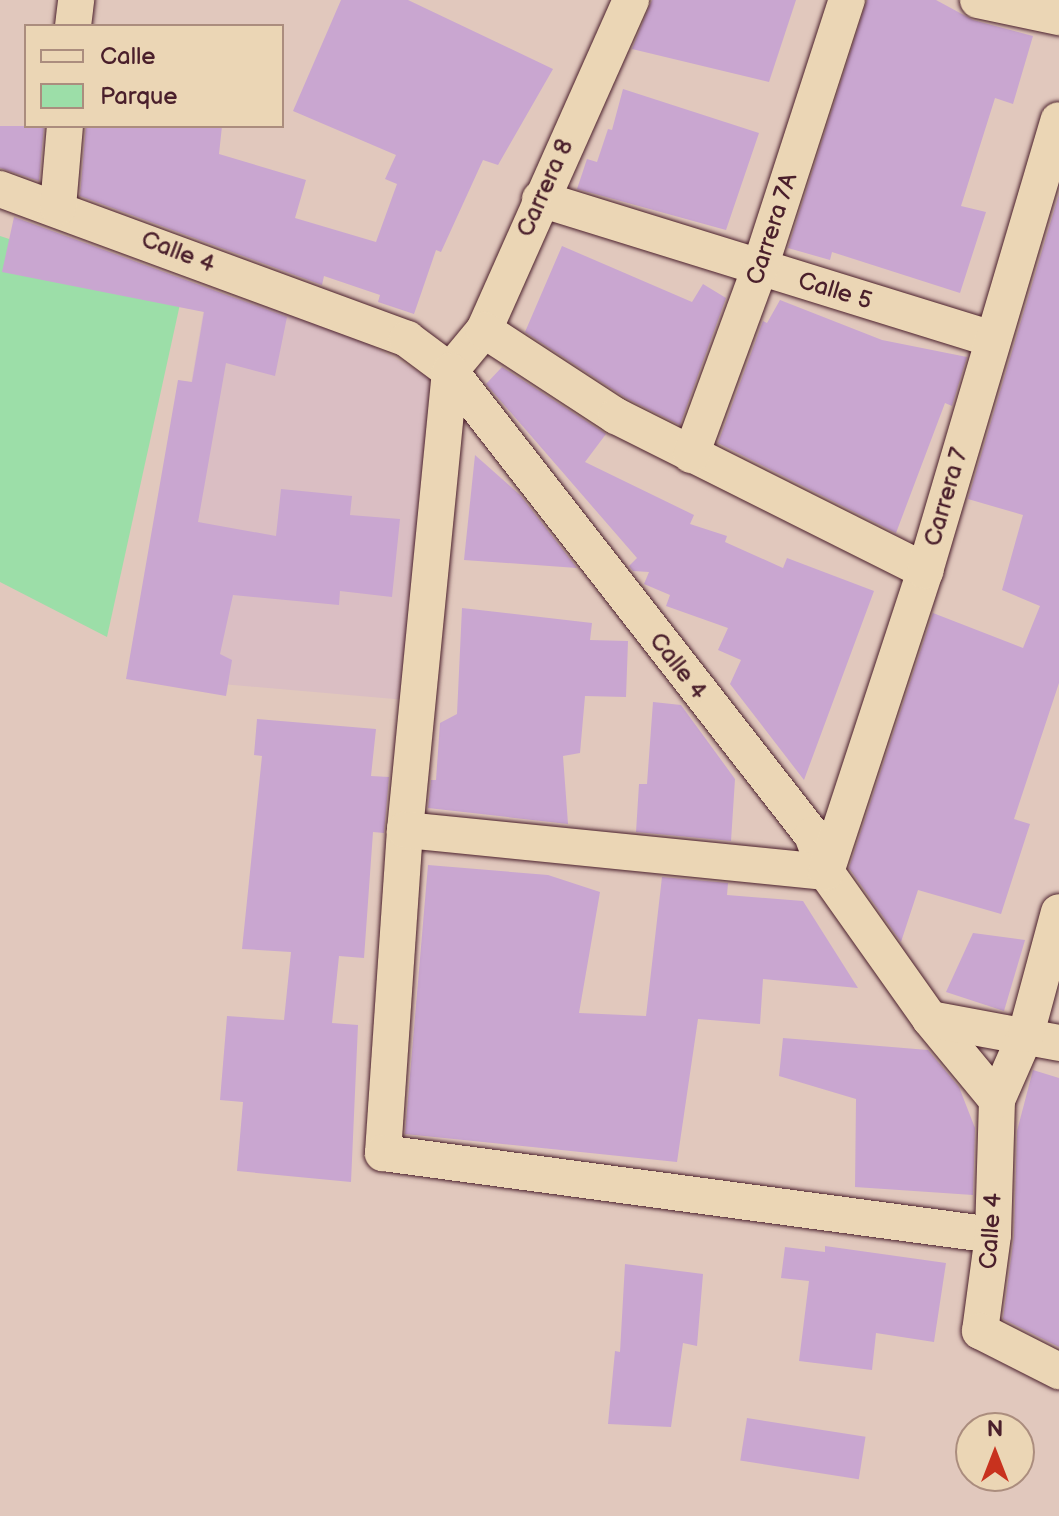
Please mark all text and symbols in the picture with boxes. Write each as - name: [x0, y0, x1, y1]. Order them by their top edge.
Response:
- legend: [24, 24, 284, 128]
- text: Calle: [100, 42, 155, 71]
- text: Parque: [100, 82, 178, 111]
- street label: Carrera 8: [511, 135, 579, 241]
- street label: Carrera 7A: [740, 169, 804, 289]
- street label: Calle 4: [137, 225, 219, 279]
- street label: Calle 5: [795, 266, 875, 316]
- street label: Carrera 7: [918, 444, 974, 550]
- street label: Calle 4: [643, 627, 713, 705]
- street label: Calle 4: [974, 1192, 1008, 1270]
- north arrow: [955, 1412, 1035, 1492]
- text: N: [987, 1416, 1003, 1443]

